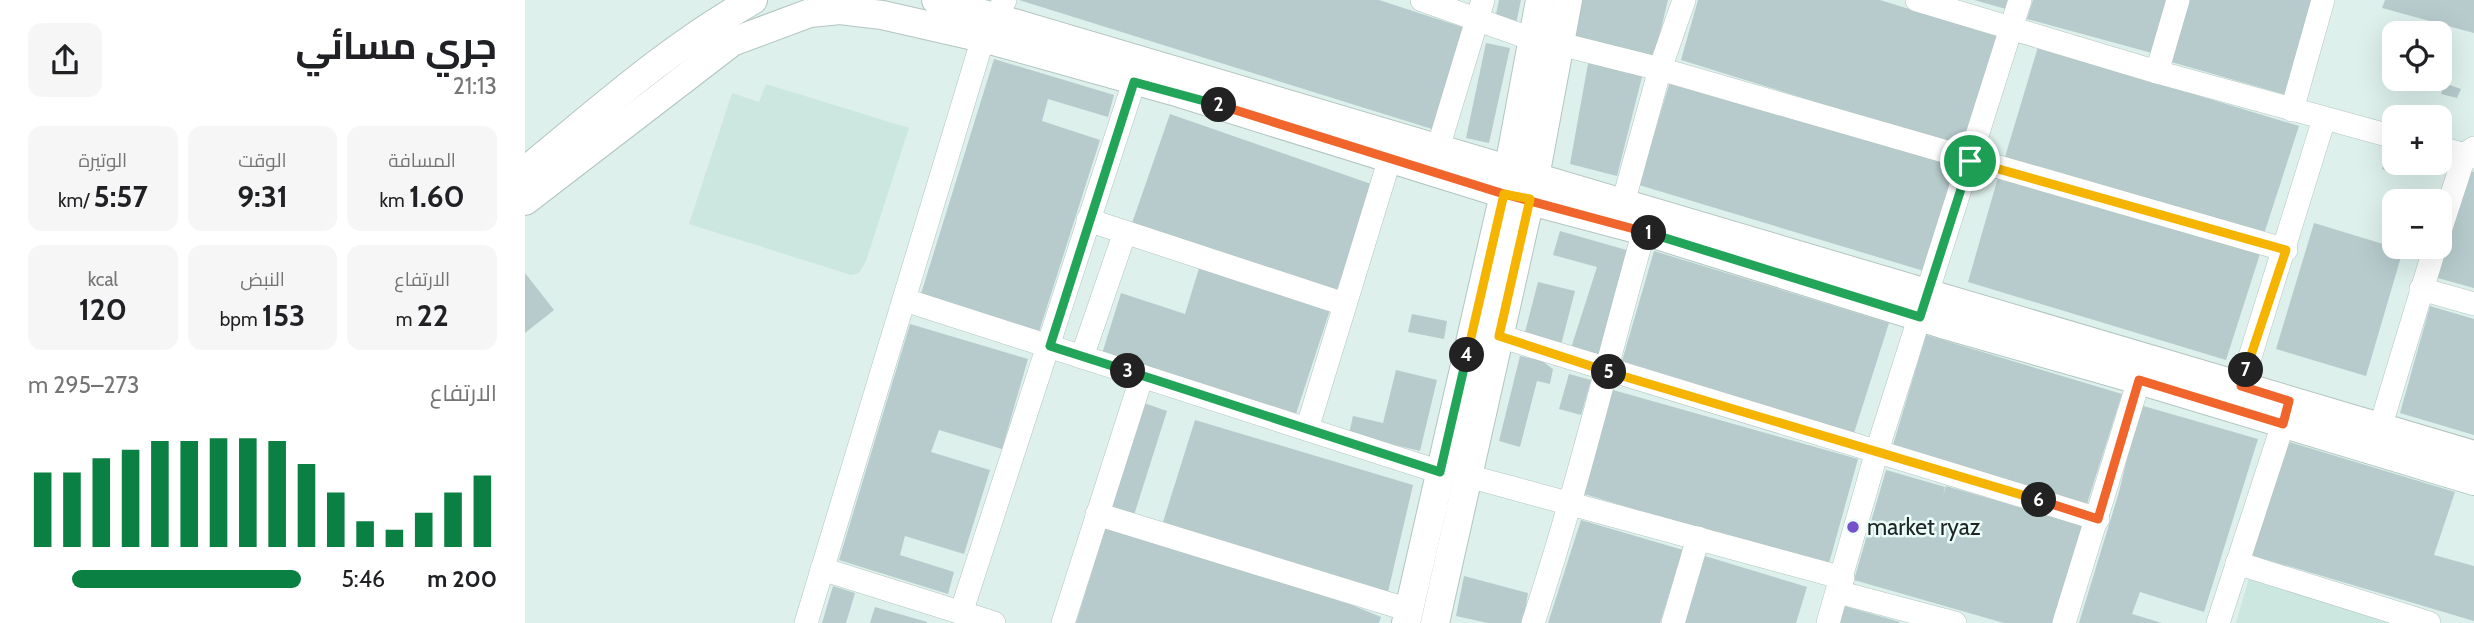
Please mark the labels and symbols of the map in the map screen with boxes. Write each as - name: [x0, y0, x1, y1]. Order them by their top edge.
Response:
- pin: 2: [1201, 88, 1237, 122]
- pin: [1940, 131, 2000, 191]
- pin: 1: [1631, 216, 1667, 250]
- pin: 4: [1450, 338, 1485, 372]
- pin: 7: [2229, 352, 2263, 388]
- pin: 3: [1111, 354, 1145, 388]
- pin: 5: [1591, 354, 1627, 390]
- pin: 6: [2021, 482, 2057, 518]
- place label: market ryaz: [1867, 513, 1981, 541]
- marker: market ryaz: [1845, 519, 1861, 535]

